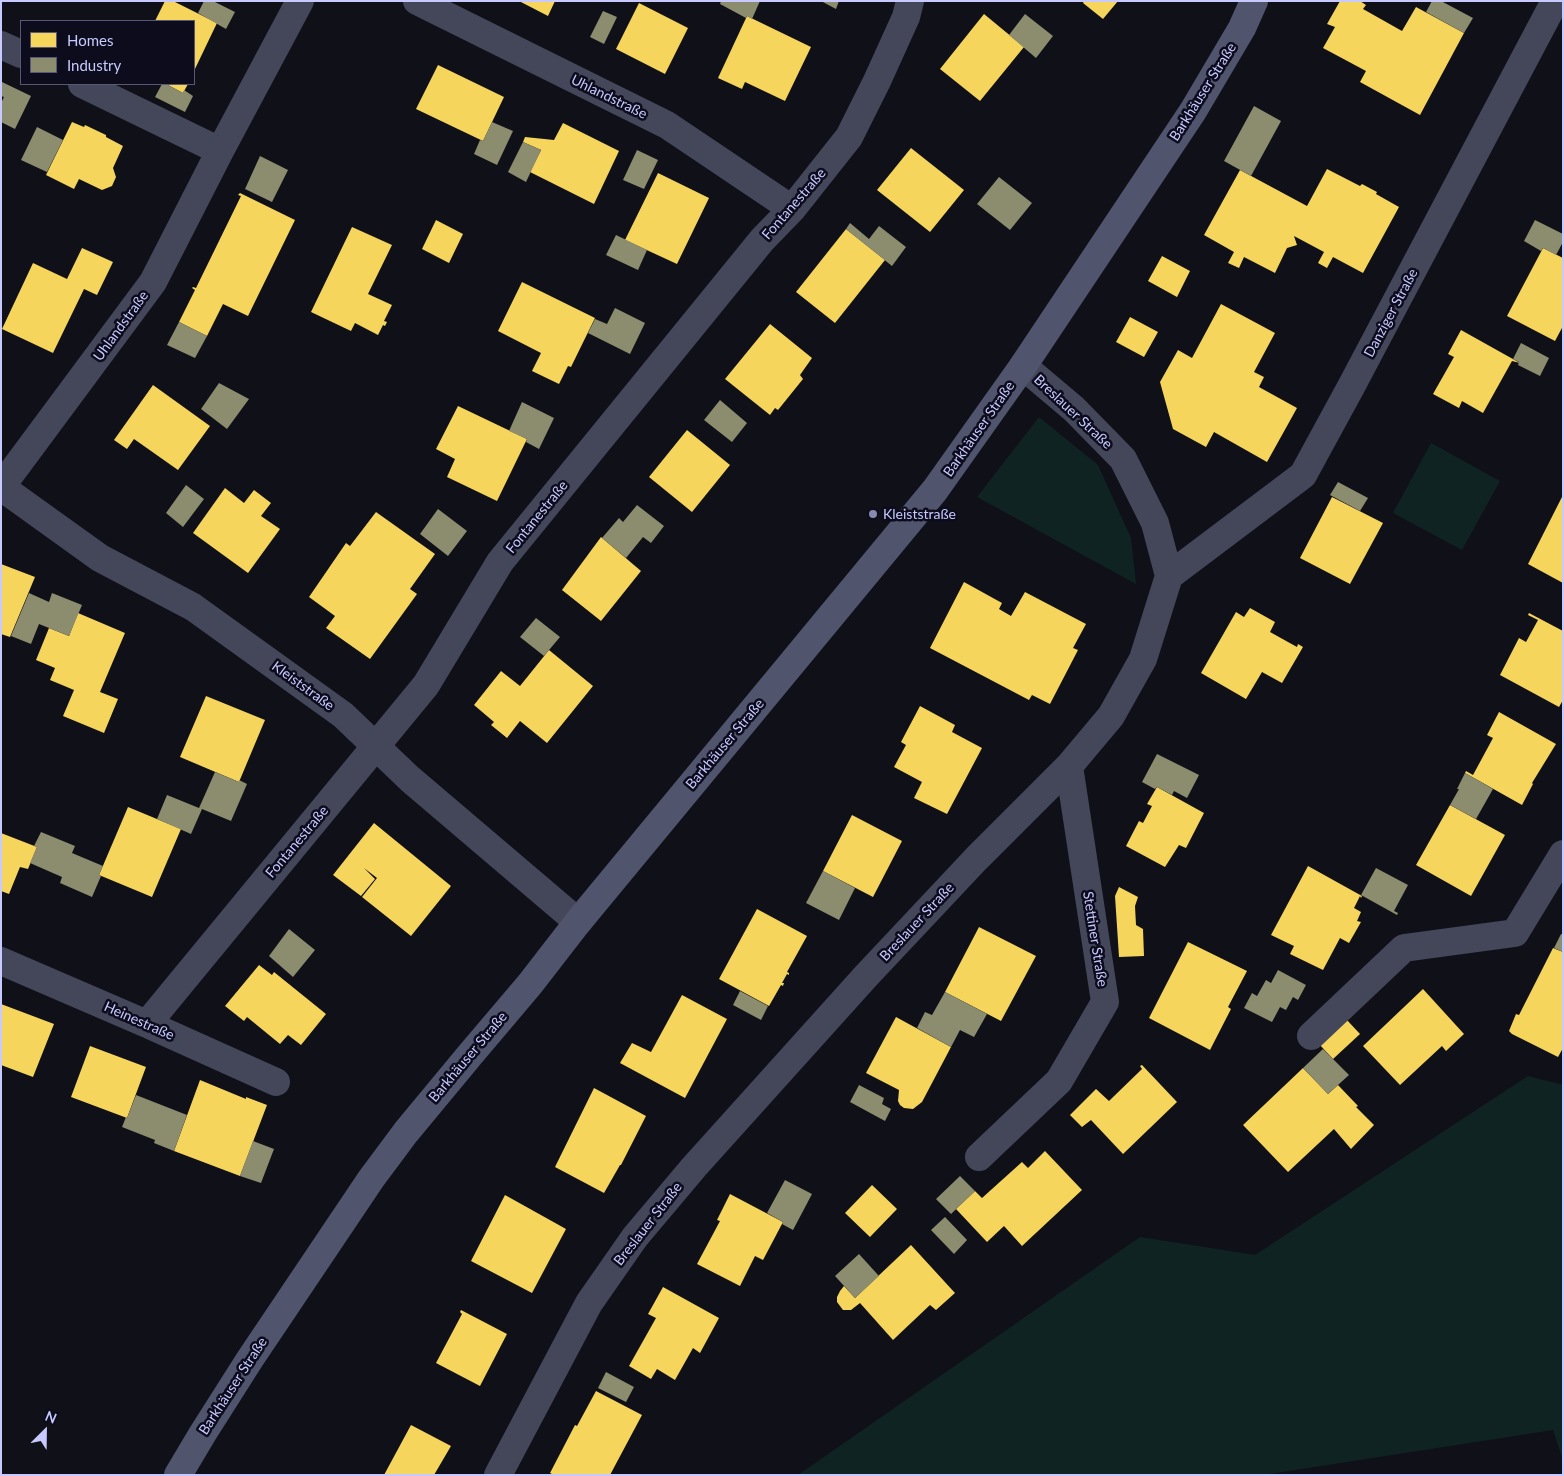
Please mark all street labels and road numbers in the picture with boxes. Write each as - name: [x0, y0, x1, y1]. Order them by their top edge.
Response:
- street label: Barkhäuser Straße: [1166, 40, 1240, 144]
- street label: Uhlandstraße: [568, 71, 650, 123]
- street label: Fontanestraße: [759, 165, 829, 243]
- street label: Danziger Straße: [1361, 266, 1421, 360]
- street label: Uhlandstraße: [90, 288, 152, 364]
- street label: Breslauer Straße: [1030, 371, 1116, 453]
- street label: Barkhäuser Straße: [940, 378, 1018, 480]
- street label: Fontanestraße: [503, 477, 571, 557]
- street label: Kleiststraße: [269, 658, 337, 714]
- street label: Barkhäuser Straße: [682, 695, 768, 793]
- street label: Fontanestraße: [262, 803, 332, 881]
- street label: Breslauer Straße: [876, 879, 958, 965]
- street label: Stettiner Straße: [1079, 890, 1111, 988]
- street label: Heinestraße: [101, 998, 177, 1044]
- street label: Barkhäuser Straße: [425, 1008, 511, 1106]
- street label: Breslauer Straße: [610, 1179, 686, 1269]
- street label: Barkhäuser Straße: [195, 1334, 271, 1438]

